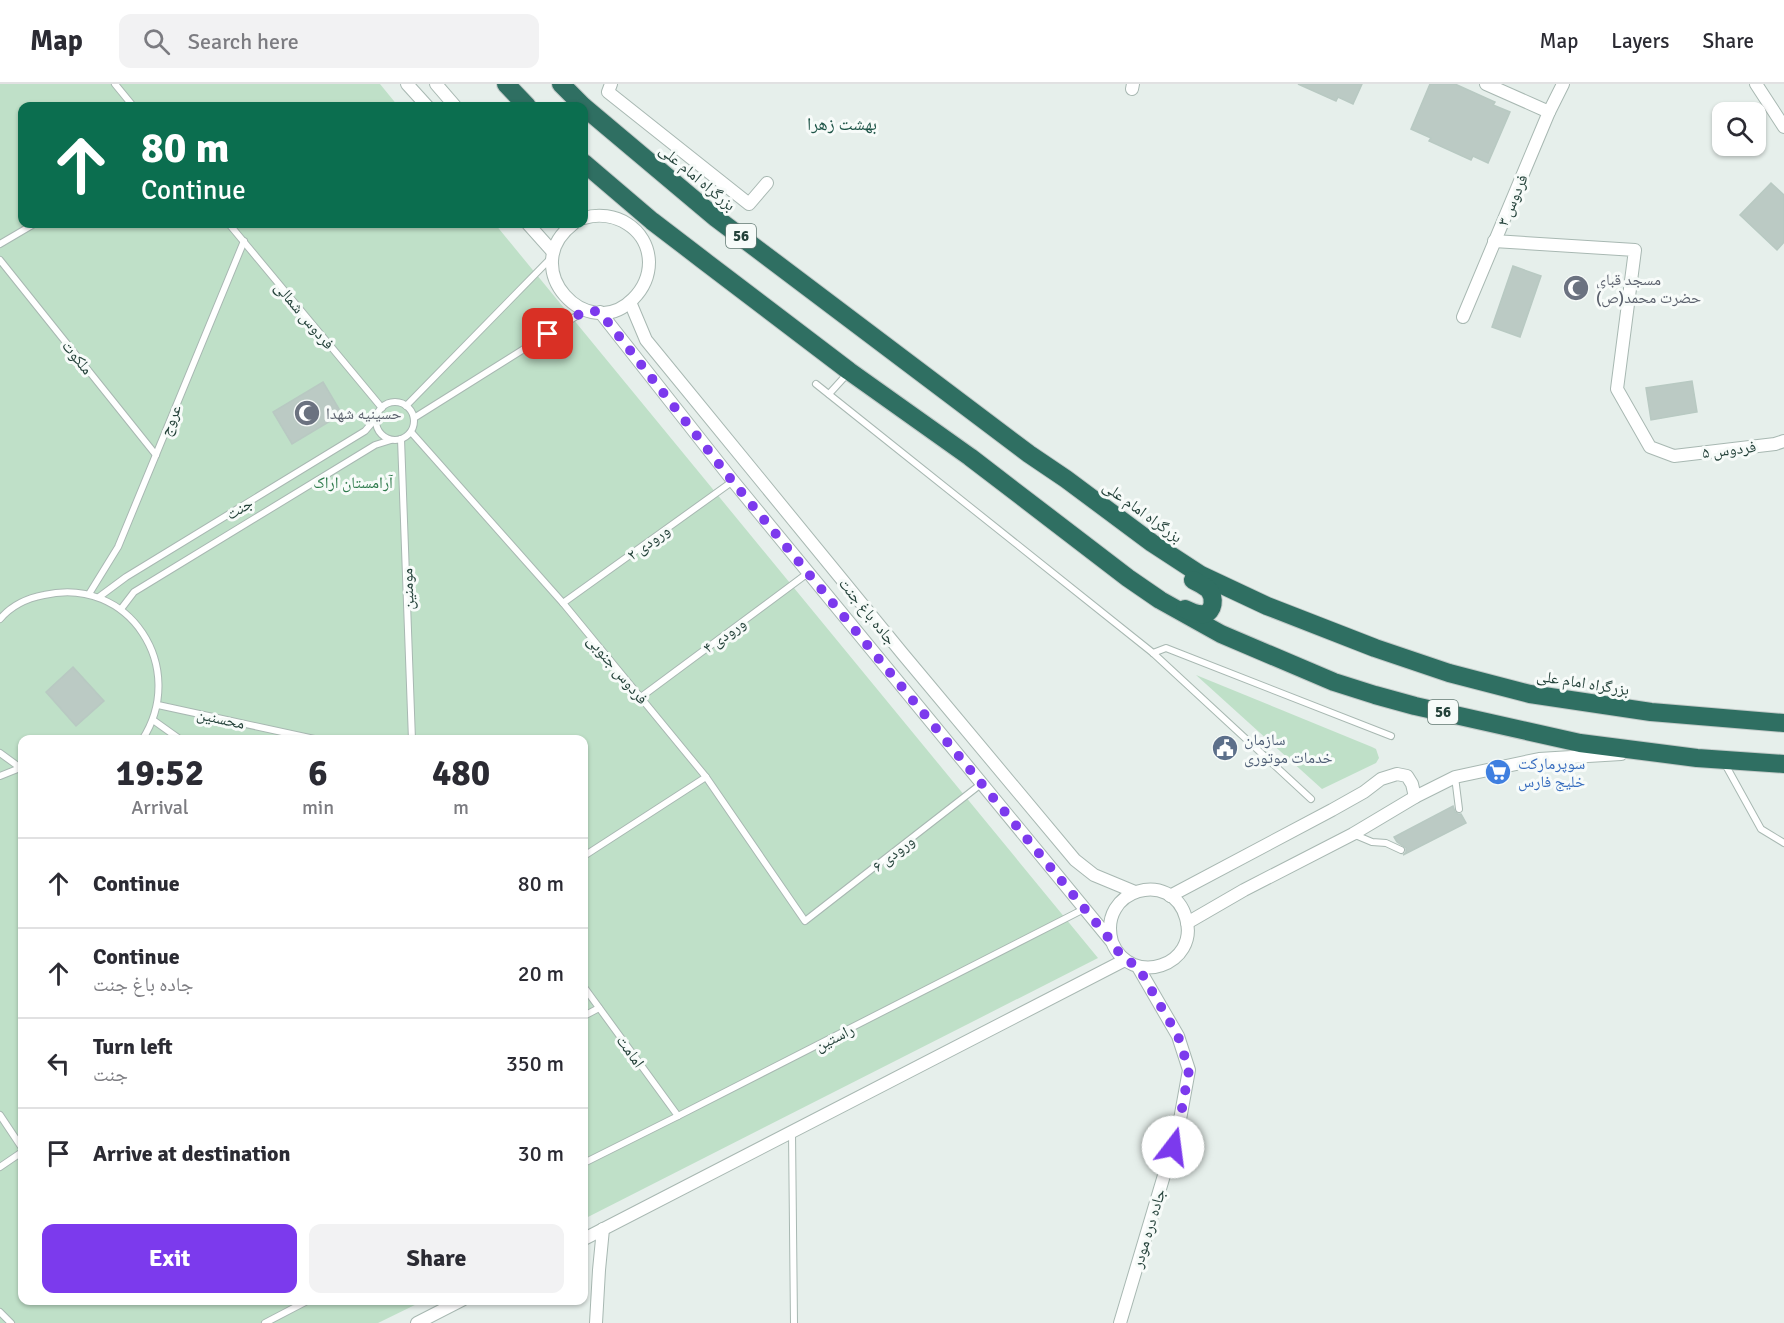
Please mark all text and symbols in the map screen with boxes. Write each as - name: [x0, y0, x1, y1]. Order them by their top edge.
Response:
- search box: [119, 14, 539, 68]
- text: Map: [30, 24, 83, 58]
- icon: search: [140, 25, 173, 58]
- text: Search here: [188, 28, 299, 55]
- text: Map: [1540, 28, 1578, 54]
- text: Layers: [1611, 28, 1669, 54]
- text: Share: [1702, 28, 1754, 54]
- map controls: [1712, 102, 1766, 156]
- button: search: [1712, 102, 1766, 156]
- district label: بهشت زهرا: [807, 113, 877, 135]
- text: 80 m: [141, 123, 230, 174]
- icon: ahead: [42, 126, 120, 204]
- street label: بزرگراه امام علی: [655, 140, 740, 215]
- street label: فردوس ۳: [1493, 172, 1533, 229]
- text: Continue: [141, 174, 246, 207]
- road number: 56: [726, 224, 756, 248]
- place label: مسجد قبای حضرت محمد‌(ص): [1596, 270, 1701, 308]
- mosque icon: مسجد قبای حضرت محمد‌(ص): [1561, 273, 1591, 303]
- street label: فردوس شمالی: [270, 278, 338, 354]
- pin: [522, 308, 573, 359]
- icon: arrive: [531, 317, 564, 350]
- street label: ملکوت: [57, 336, 97, 379]
- mosque icon: حسینیه شهدا: [292, 398, 322, 428]
- street label: عروج: [156, 402, 186, 439]
- place label: حسینیه شهدا: [326, 404, 402, 424]
- street label: فردوس ۵: [1701, 437, 1757, 463]
- park label: آرامستان اراک: [313, 473, 394, 493]
- street label: بزرگراه امام علی: [1099, 476, 1186, 547]
- street label: جنت: [222, 493, 257, 525]
- street label: ورودی ۲: [623, 521, 674, 565]
- street label: مومنین: [397, 568, 419, 610]
- street label: جاده باغ جنت: [834, 574, 900, 649]
- street label: ورودی ۴: [699, 614, 750, 658]
- street label: فردوس جنوبی: [582, 631, 652, 709]
- street label: بزرگراه امام علی: [1535, 666, 1631, 700]
- road number: 56: [1428, 700, 1458, 724]
- street label: محسنین: [195, 704, 247, 734]
- place label: سازمان خدمات موتوری: [1244, 730, 1333, 768]
- public building icon: سازمان خدمات موتوری: [1210, 733, 1240, 763]
- text: 19:52: [116, 751, 204, 796]
- text: 6: [308, 751, 328, 796]
- text: 480: [432, 751, 490, 796]
- place label: سوپرمارکت خلیج فارس: [1518, 754, 1585, 792]
- supermarket icon: سوپرمارکت خلیج فارس: [1483, 757, 1513, 787]
- text: Arrival: [131, 795, 189, 820]
- text: min: [302, 795, 334, 820]
- text: m: [453, 795, 469, 820]
- street label: ورودی ۶: [868, 831, 919, 877]
- icon: ahead: [42, 867, 75, 900]
- text: Continue: [93, 870, 180, 897]
- text: 80 m: [518, 870, 564, 897]
- text: Continue: [93, 943, 180, 970]
- icon: ahead: [42, 957, 75, 990]
- text: 20 m: [518, 960, 564, 987]
- text: جاده باغ جنت: [93, 972, 194, 997]
- street label: راستین: [811, 1020, 857, 1056]
- street label: امامت: [612, 1031, 649, 1072]
- text: Turn left: [93, 1033, 173, 1060]
- icon: left: [42, 1047, 75, 1080]
- text: 350 m: [506, 1050, 564, 1077]
- text: جنت: [93, 1062, 128, 1087]
- position arrow: [1141, 1115, 1205, 1179]
- icon: arrive: [42, 1137, 75, 1170]
- text: Arrive at destination: [93, 1140, 290, 1167]
- text: 30 m: [518, 1140, 564, 1167]
- street label: جاده دره مودر: [1127, 1186, 1170, 1271]
- button: Exit: [42, 1224, 297, 1293]
- button: Share: [309, 1224, 564, 1293]

